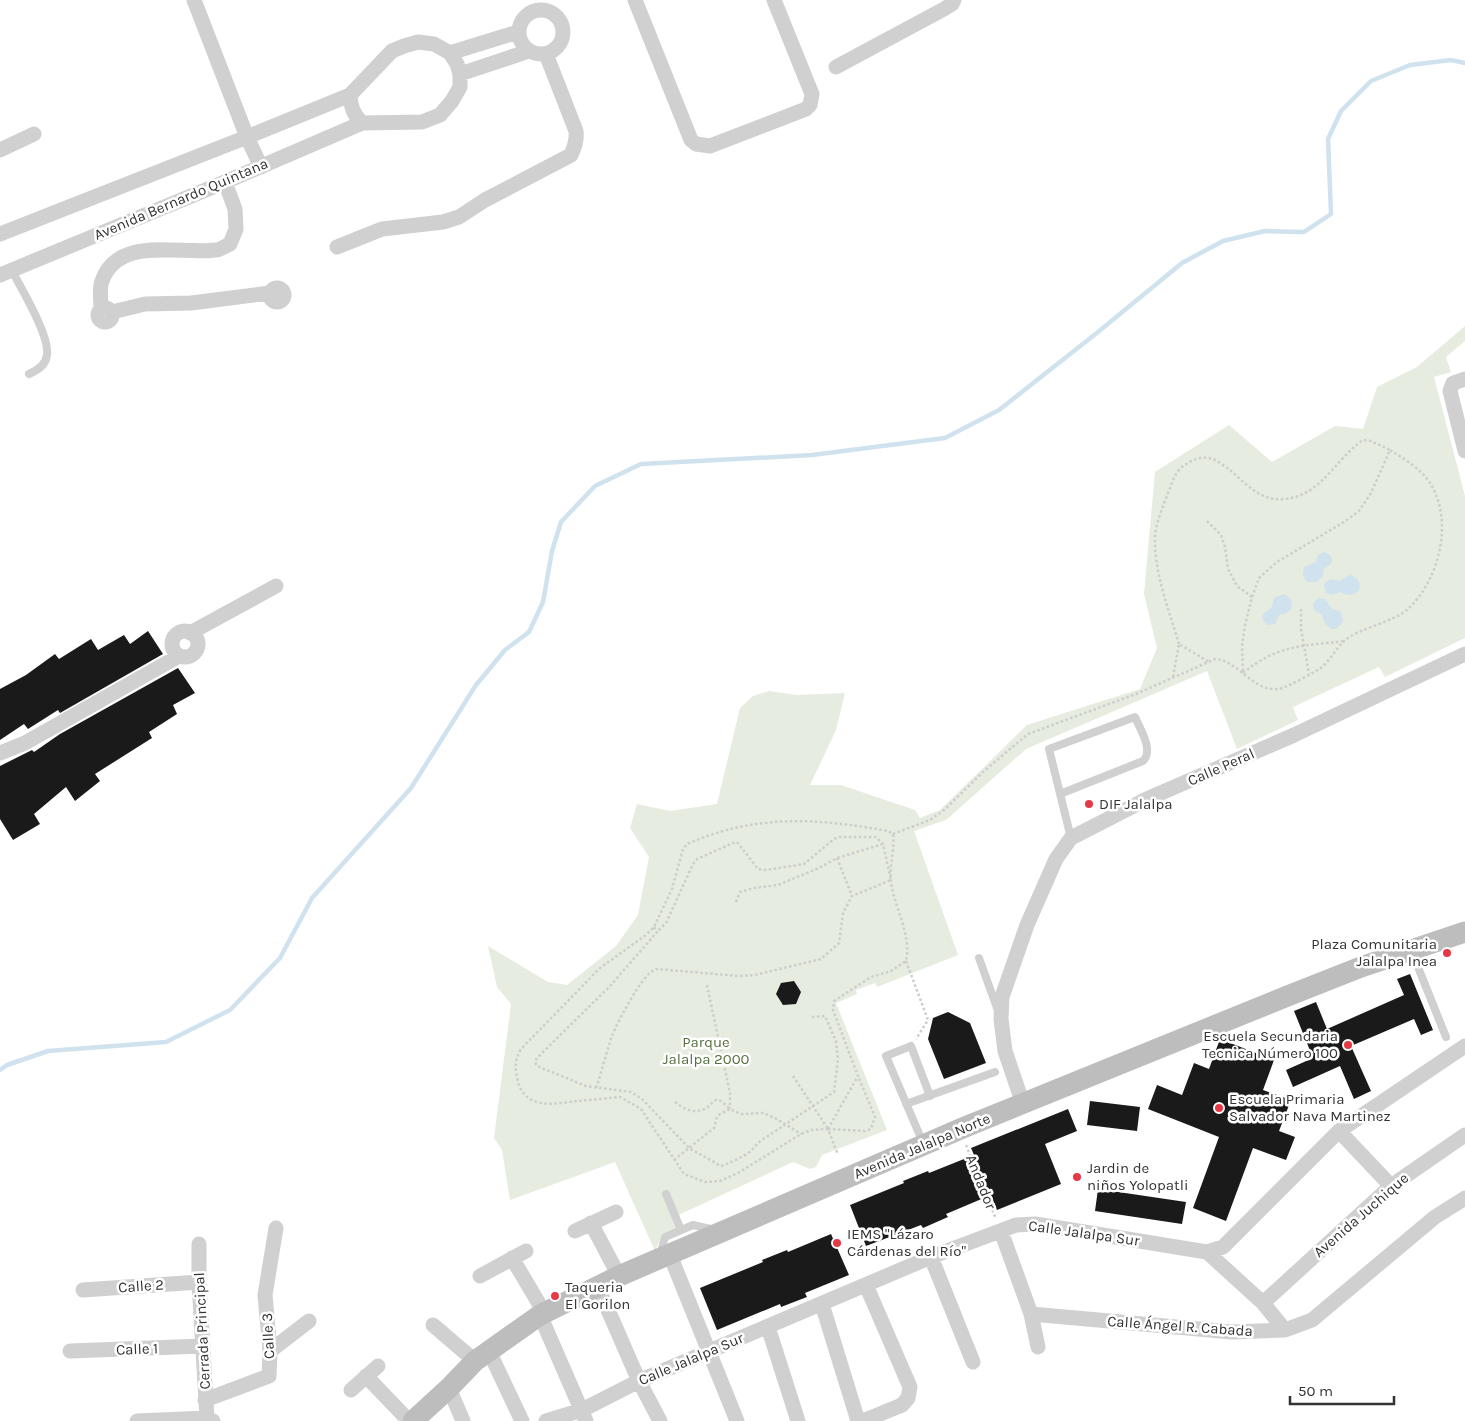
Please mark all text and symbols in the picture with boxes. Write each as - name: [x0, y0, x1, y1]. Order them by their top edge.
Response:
- street label: Avenida Bernardo Quintana: [91, 154, 271, 244]
- street label: Calle Peral: [1185, 744, 1257, 790]
- place label: DIF Jalalpa: [1099, 795, 1173, 813]
- marker: DIF Jalalpa: [1083, 798, 1095, 810]
- place label: Plaza Comunitaria Jalalpa Inea: [1311, 935, 1437, 970]
- marker: Plaza Comunitaria Jalalpa Inea: [1441, 947, 1453, 959]
- place label: Escuela Secundaria Tecnica Número 100: [1202, 1027, 1338, 1062]
- park label: Parque Jalalpa 2000: [663, 1033, 750, 1068]
- marker: Escuela Secundaria Tecnica Número 100: [1342, 1039, 1354, 1051]
- place label: Escuela Primaria Salvador Nava Martinez: [1229, 1090, 1391, 1125]
- marker: Escuela Primaria Salvador Nava Martinez: [1213, 1102, 1225, 1114]
- street label: Avenida Jalalpa Norte: [851, 1109, 993, 1183]
- street label: Andador: [962, 1152, 1000, 1212]
- place label: Jardin de niños Yolopatli: [1087, 1159, 1188, 1194]
- street label: Avenida Juchique: [1310, 1169, 1412, 1261]
- marker: Jardin de niños Yolopatli: [1071, 1171, 1083, 1183]
- street label: Calle Jalalpa Sur: [1027, 1216, 1141, 1250]
- place label: IEMS "Lázaro Cárdenas del Río": [847, 1225, 966, 1260]
- marker: IEMS "Lázaro Cárdenas del Río": [831, 1237, 843, 1249]
- street label: Cerrada Principal: [190, 1272, 214, 1390]
- street label: Calle 2: [118, 1275, 164, 1297]
- place label: Taqueria El Gorilon: [565, 1278, 630, 1313]
- marker: Taqueria El Gorilon: [549, 1290, 561, 1302]
- street label: Calle Ángel R. Cabada: [1107, 1312, 1253, 1340]
- street label: Calle 3: [258, 1313, 278, 1359]
- street label: Calle Jalalpa Sur: [636, 1329, 747, 1389]
- street label: Calle 1: [116, 1339, 158, 1359]
- scale bar: [1290, 1374, 1394, 1406]
- text: 50 m: [1298, 1382, 1333, 1400]

